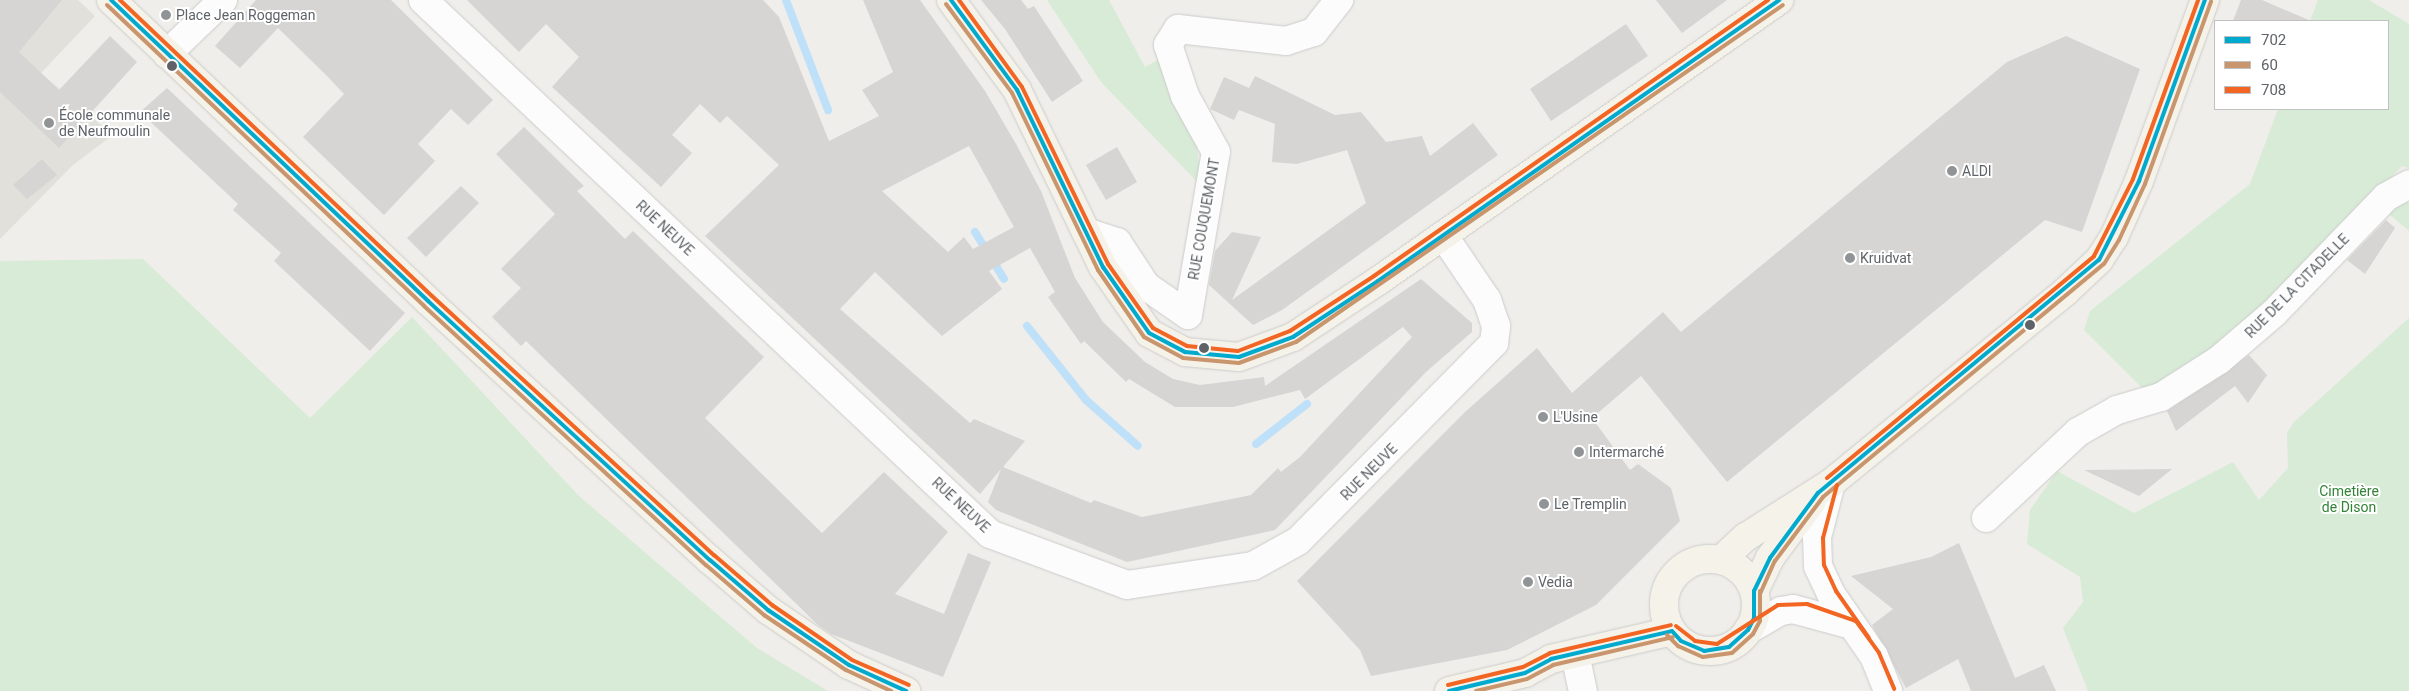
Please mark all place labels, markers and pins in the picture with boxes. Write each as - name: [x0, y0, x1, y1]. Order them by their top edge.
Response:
- place label: Place Jean Roggeman: [176, 7, 315, 23]
- marker: Place Jean Roggeman: [160, 9, 172, 21]
- unlabelled marker: [167, 61, 177, 71]
- place label: École communale de Neufmoulin: [59, 107, 170, 140]
- marker: École communale de Neufmoulin: [43, 117, 55, 129]
- place label: ALDI: [1962, 163, 1992, 179]
- marker: ALDI: [1946, 165, 1958, 177]
- place label: Kruidvat: [1860, 250, 1911, 266]
- marker: Kruidvat: [1844, 252, 1856, 264]
- unlabelled marker: [2025, 320, 2035, 330]
- unlabelled marker: [1199, 343, 1209, 353]
- place label: L'Usine: [1553, 409, 1598, 425]
- marker: L'Usine: [1537, 411, 1549, 423]
- place label: Intermarché: [1589, 444, 1664, 460]
- marker: Intermarché: [1573, 446, 1585, 458]
- place label: Le Tremplin: [1554, 496, 1627, 512]
- marker: Le Tremplin: [1538, 498, 1550, 510]
- place label: Vedia: [1538, 574, 1573, 590]
- marker: Vedia: [1522, 576, 1534, 588]

